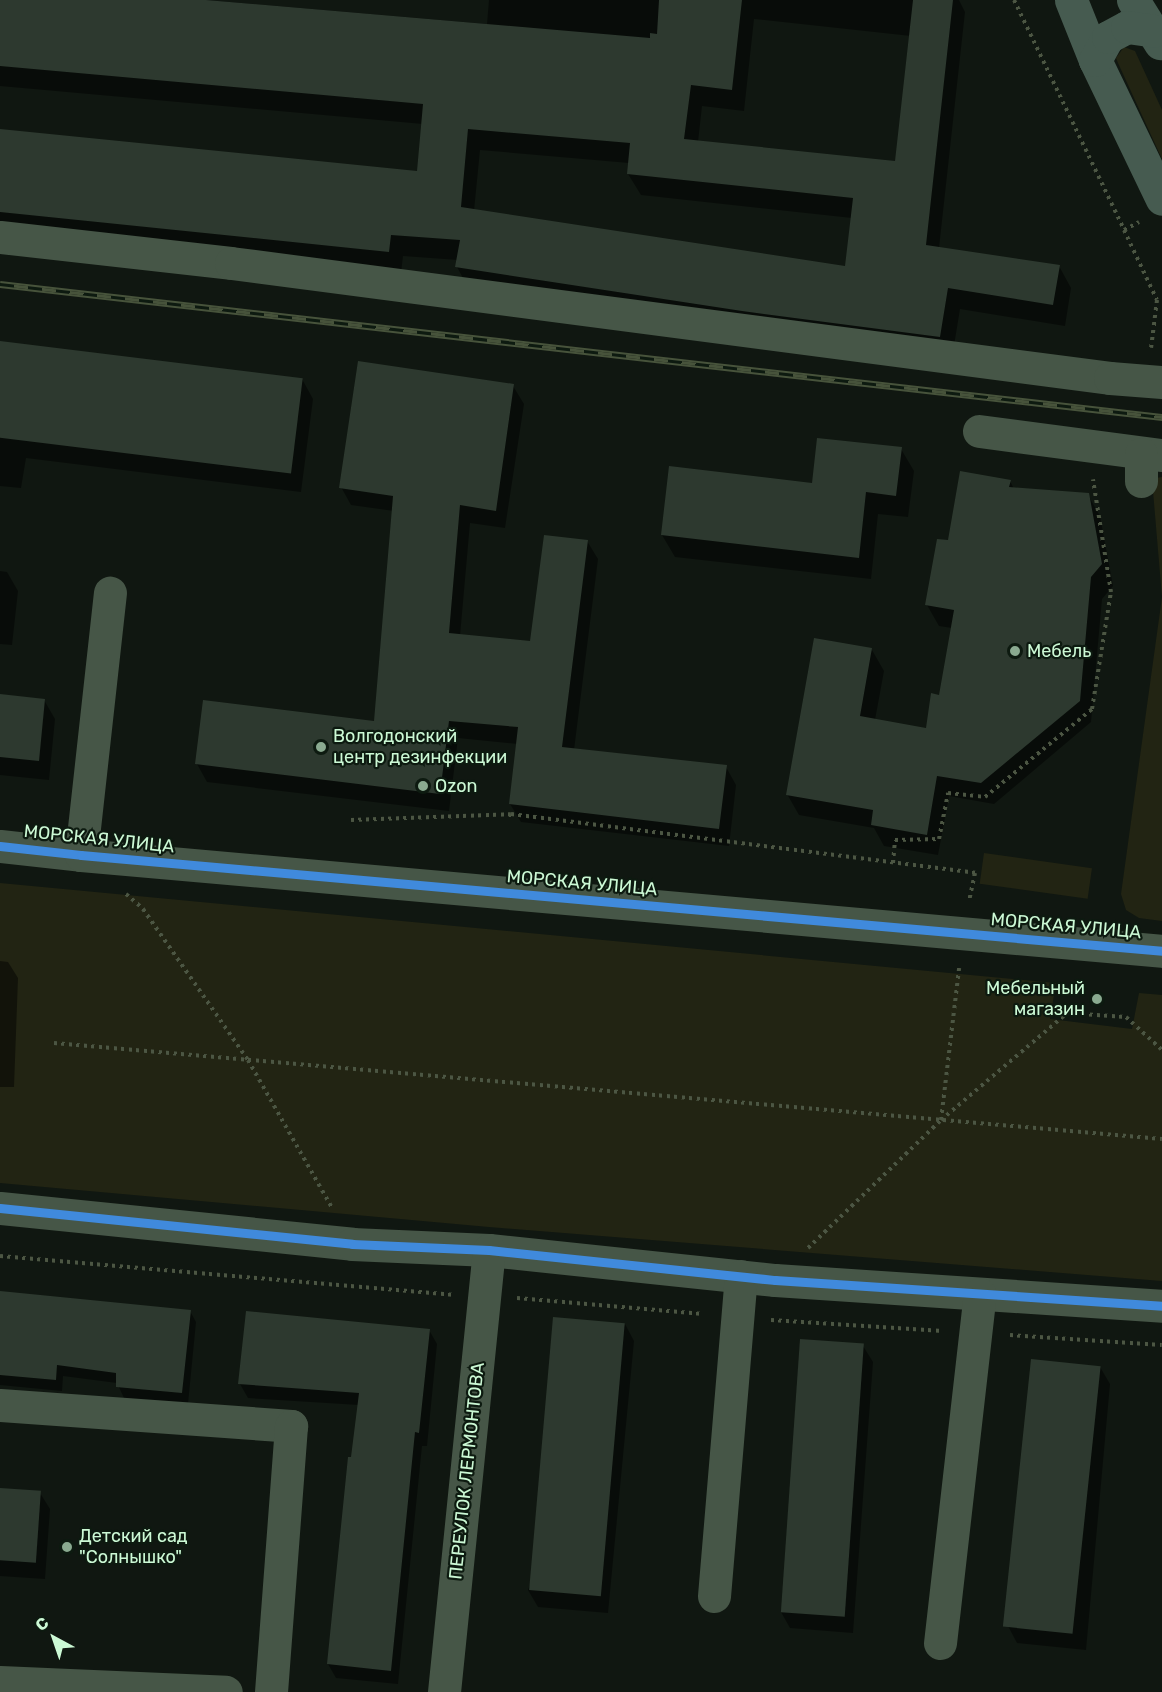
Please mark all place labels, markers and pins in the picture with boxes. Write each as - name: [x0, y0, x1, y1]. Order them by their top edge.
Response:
- place label: Мебель: [1027, 640, 1091, 662]
- marker: Мебель: [1008, 644, 1022, 658]
- place label: Волгодонский центр дезинфекции: [333, 726, 507, 768]
- marker: Волгодонский центр дезинфекции: [314, 740, 328, 754]
- place label: Ozon: [435, 775, 477, 797]
- marker: Ozon: [416, 779, 430, 793]
- place label: Мебельный магазин: [986, 978, 1085, 1020]
- marker: Мебельный магазин: [1090, 992, 1104, 1006]
- place label: Детский сад "Солнышко": [79, 1526, 188, 1568]
- marker: Детский сад "Солнышко": [60, 1540, 74, 1554]

